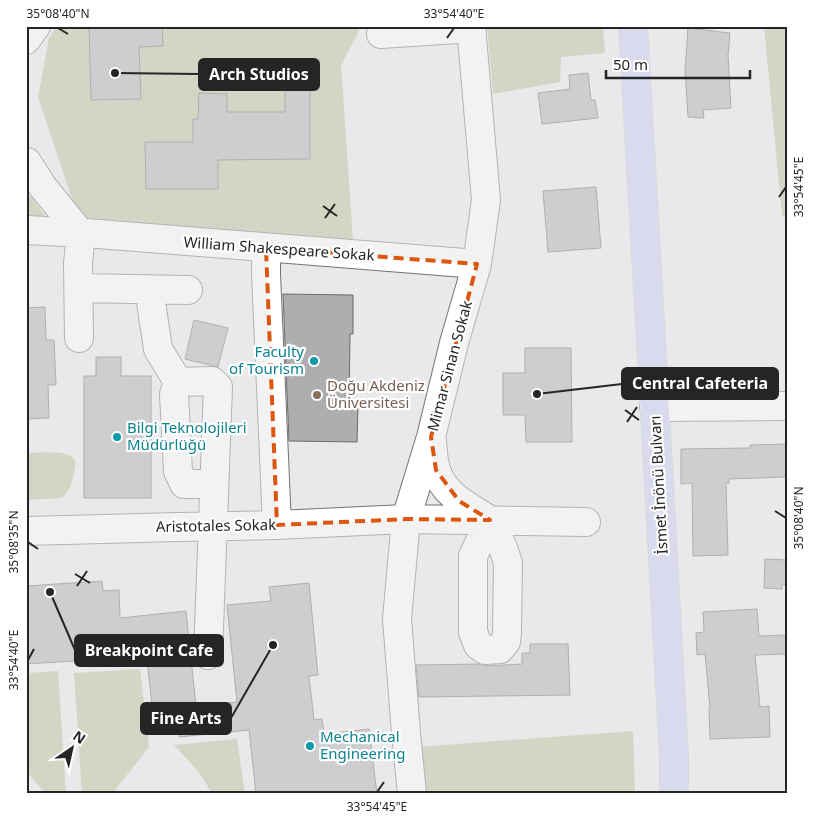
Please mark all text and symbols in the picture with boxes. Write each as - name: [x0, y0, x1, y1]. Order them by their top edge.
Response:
- text: 35°08'40"N: [26, 5, 90, 22]
- text: 33°54'40"E: [424, 5, 484, 22]
- scale bar: [606, 48, 749, 80]
- text: 50 m: [613, 54, 648, 74]
- callout: Arch Studios: [199, 59, 319, 90]
- text: Arch Studios: [209, 63, 309, 85]
- text: 33°54'45"E: [790, 157, 807, 217]
- street label: William Shakespeare Sokak: [183, 231, 375, 265]
- street label: Mimar Sinan Sokak: [422, 298, 476, 433]
- place label: Faculty of Tourism: [229, 341, 304, 378]
- marker: Faculty of Tourism: [308, 355, 320, 367]
- callout: Central Cafeteria: [622, 368, 778, 399]
- text: Central Cafeteria: [632, 372, 768, 394]
- place label: Doğu Akdeniz Üniversitesi: [327, 375, 425, 412]
- marker: Doğu Akdeniz Üniversitesi: [311, 389, 323, 401]
- street label: İsmet İnönü Bulvarı: [644, 415, 672, 555]
- place label: Bilgi Teknolojileri Müdürlüğü: [127, 417, 247, 454]
- marker: Bilgi Teknolojileri Müdürlüğü: [111, 431, 123, 443]
- text: 35°08'40"N: [790, 486, 807, 550]
- text: 35°08'35"N: [5, 510, 22, 574]
- street label: Aristotales Sokak: [156, 514, 276, 536]
- text: 33°54'40"E: [5, 630, 22, 690]
- callout: Breakpoint Cafe: [75, 635, 223, 666]
- text: Breakpoint Cafe: [85, 639, 213, 661]
- callout: Fine Arts: [141, 703, 231, 734]
- text: Fine Arts: [151, 707, 221, 729]
- north arrow: [48, 722, 98, 772]
- text: N: [70, 726, 90, 748]
- place label: Mechanical Engineering: [320, 726, 405, 763]
- marker: Mechanical Engineering: [304, 740, 316, 752]
- text: 33°54'45"E: [347, 798, 407, 815]

